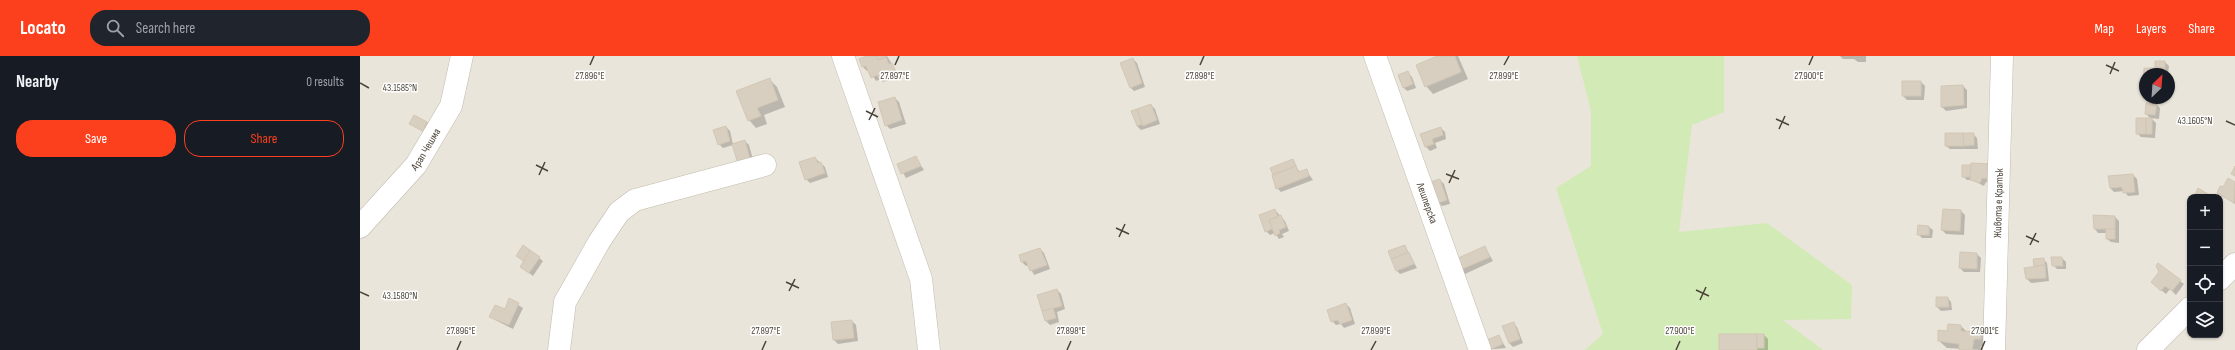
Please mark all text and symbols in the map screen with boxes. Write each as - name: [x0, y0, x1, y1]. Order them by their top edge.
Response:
- search box: [90, 10, 370, 46]
- text: Locato: [20, 17, 66, 40]
- icon: search: [104, 17, 126, 39]
- text: Search here: [136, 19, 195, 38]
- text: Map: [2094, 20, 2114, 37]
- text: Layers: [2136, 20, 2166, 37]
- text: Share: [2188, 20, 2215, 37]
- north arrow: [2139, 68, 2175, 104]
- text: 27.896°E: [575, 70, 605, 82]
- text: 27.897°E: [880, 70, 910, 82]
- text: 27.898°E: [1185, 70, 1215, 82]
- text: 27.899°E: [1489, 70, 1519, 82]
- text: 27.900°E: [1794, 70, 1824, 82]
- text: Nearby: [16, 72, 59, 92]
- text: 0 results: [306, 74, 344, 90]
- text: 43.1585°N: [383, 82, 417, 94]
- text: 43.1605°N: [2178, 115, 2212, 127]
- button: Save: [16, 120, 176, 157]
- button: Share: [184, 120, 344, 157]
- street label: Арап Чешма: [407, 126, 443, 174]
- street label: Живота е Кратък: [1991, 167, 2005, 238]
- street label: Лешперска: [1414, 180, 1441, 225]
- map controls: [2187, 194, 2223, 338]
- button: +: [2187, 194, 2223, 230]
- button: −: [2187, 230, 2223, 266]
- button: locate: [2187, 266, 2223, 302]
- text: 43.1580°N: [383, 290, 417, 302]
- button: layers: [2187, 302, 2223, 338]
- text: 27.896°E: [446, 325, 476, 337]
- text: 27.897°E: [751, 325, 781, 337]
- text: 27.898°E: [1056, 325, 1086, 337]
- text: 27.899°E: [1361, 325, 1391, 337]
- text: 27.900°E: [1665, 325, 1695, 337]
- text: 27.901°E: [1971, 325, 1999, 337]

